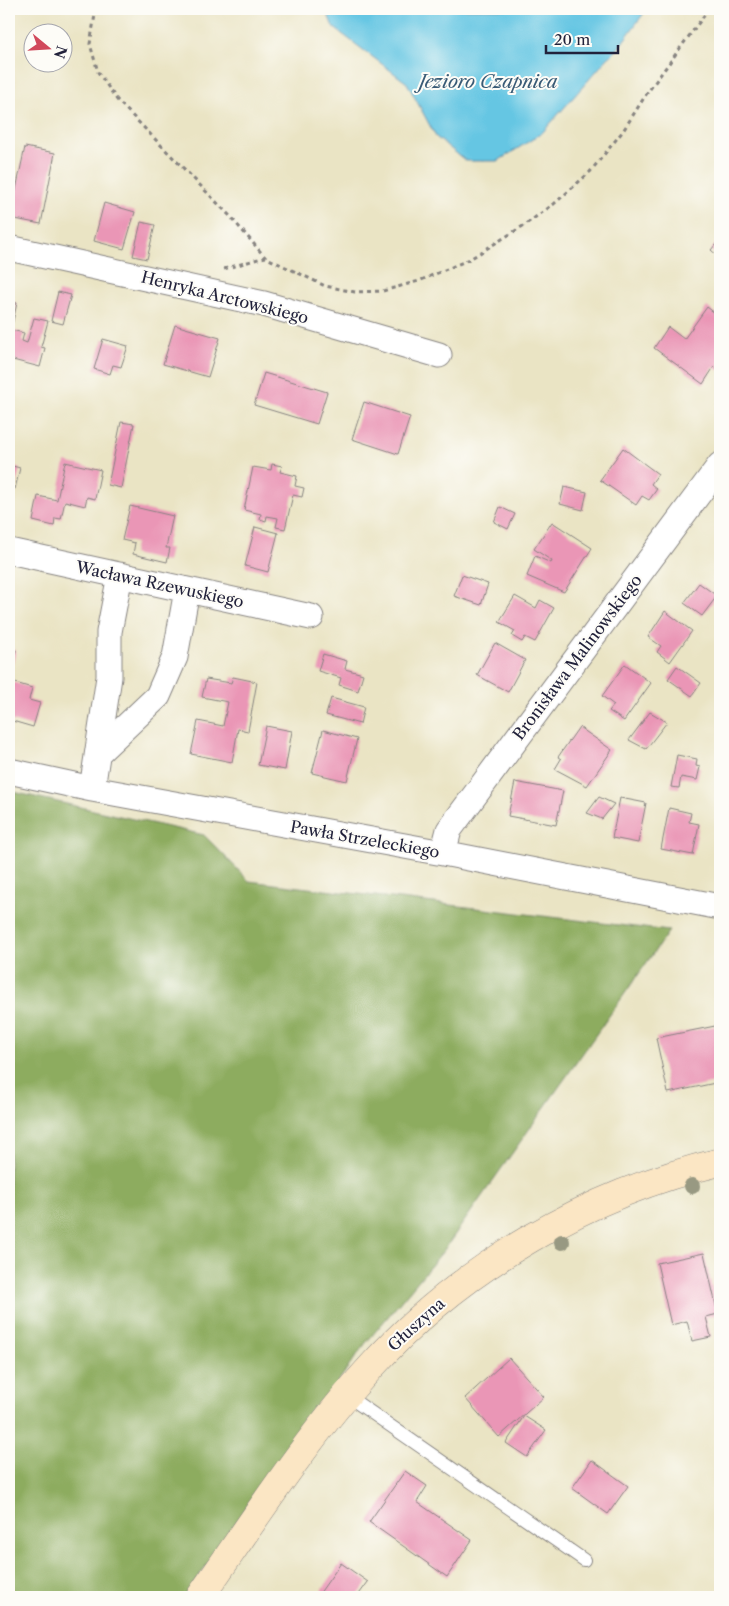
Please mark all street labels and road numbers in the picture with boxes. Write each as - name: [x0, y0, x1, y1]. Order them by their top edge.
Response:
- street label: Henryka Arctowskiego: [139, 267, 311, 328]
- street label: Wacława Rzewuskiego: [73, 556, 246, 612]
- street label: Bronisława Malinowskiego: [508, 570, 646, 744]
- street label: Pawła Strzeleckiego: [289, 816, 441, 862]
- street label: Głuszyna: [383, 1293, 449, 1355]

